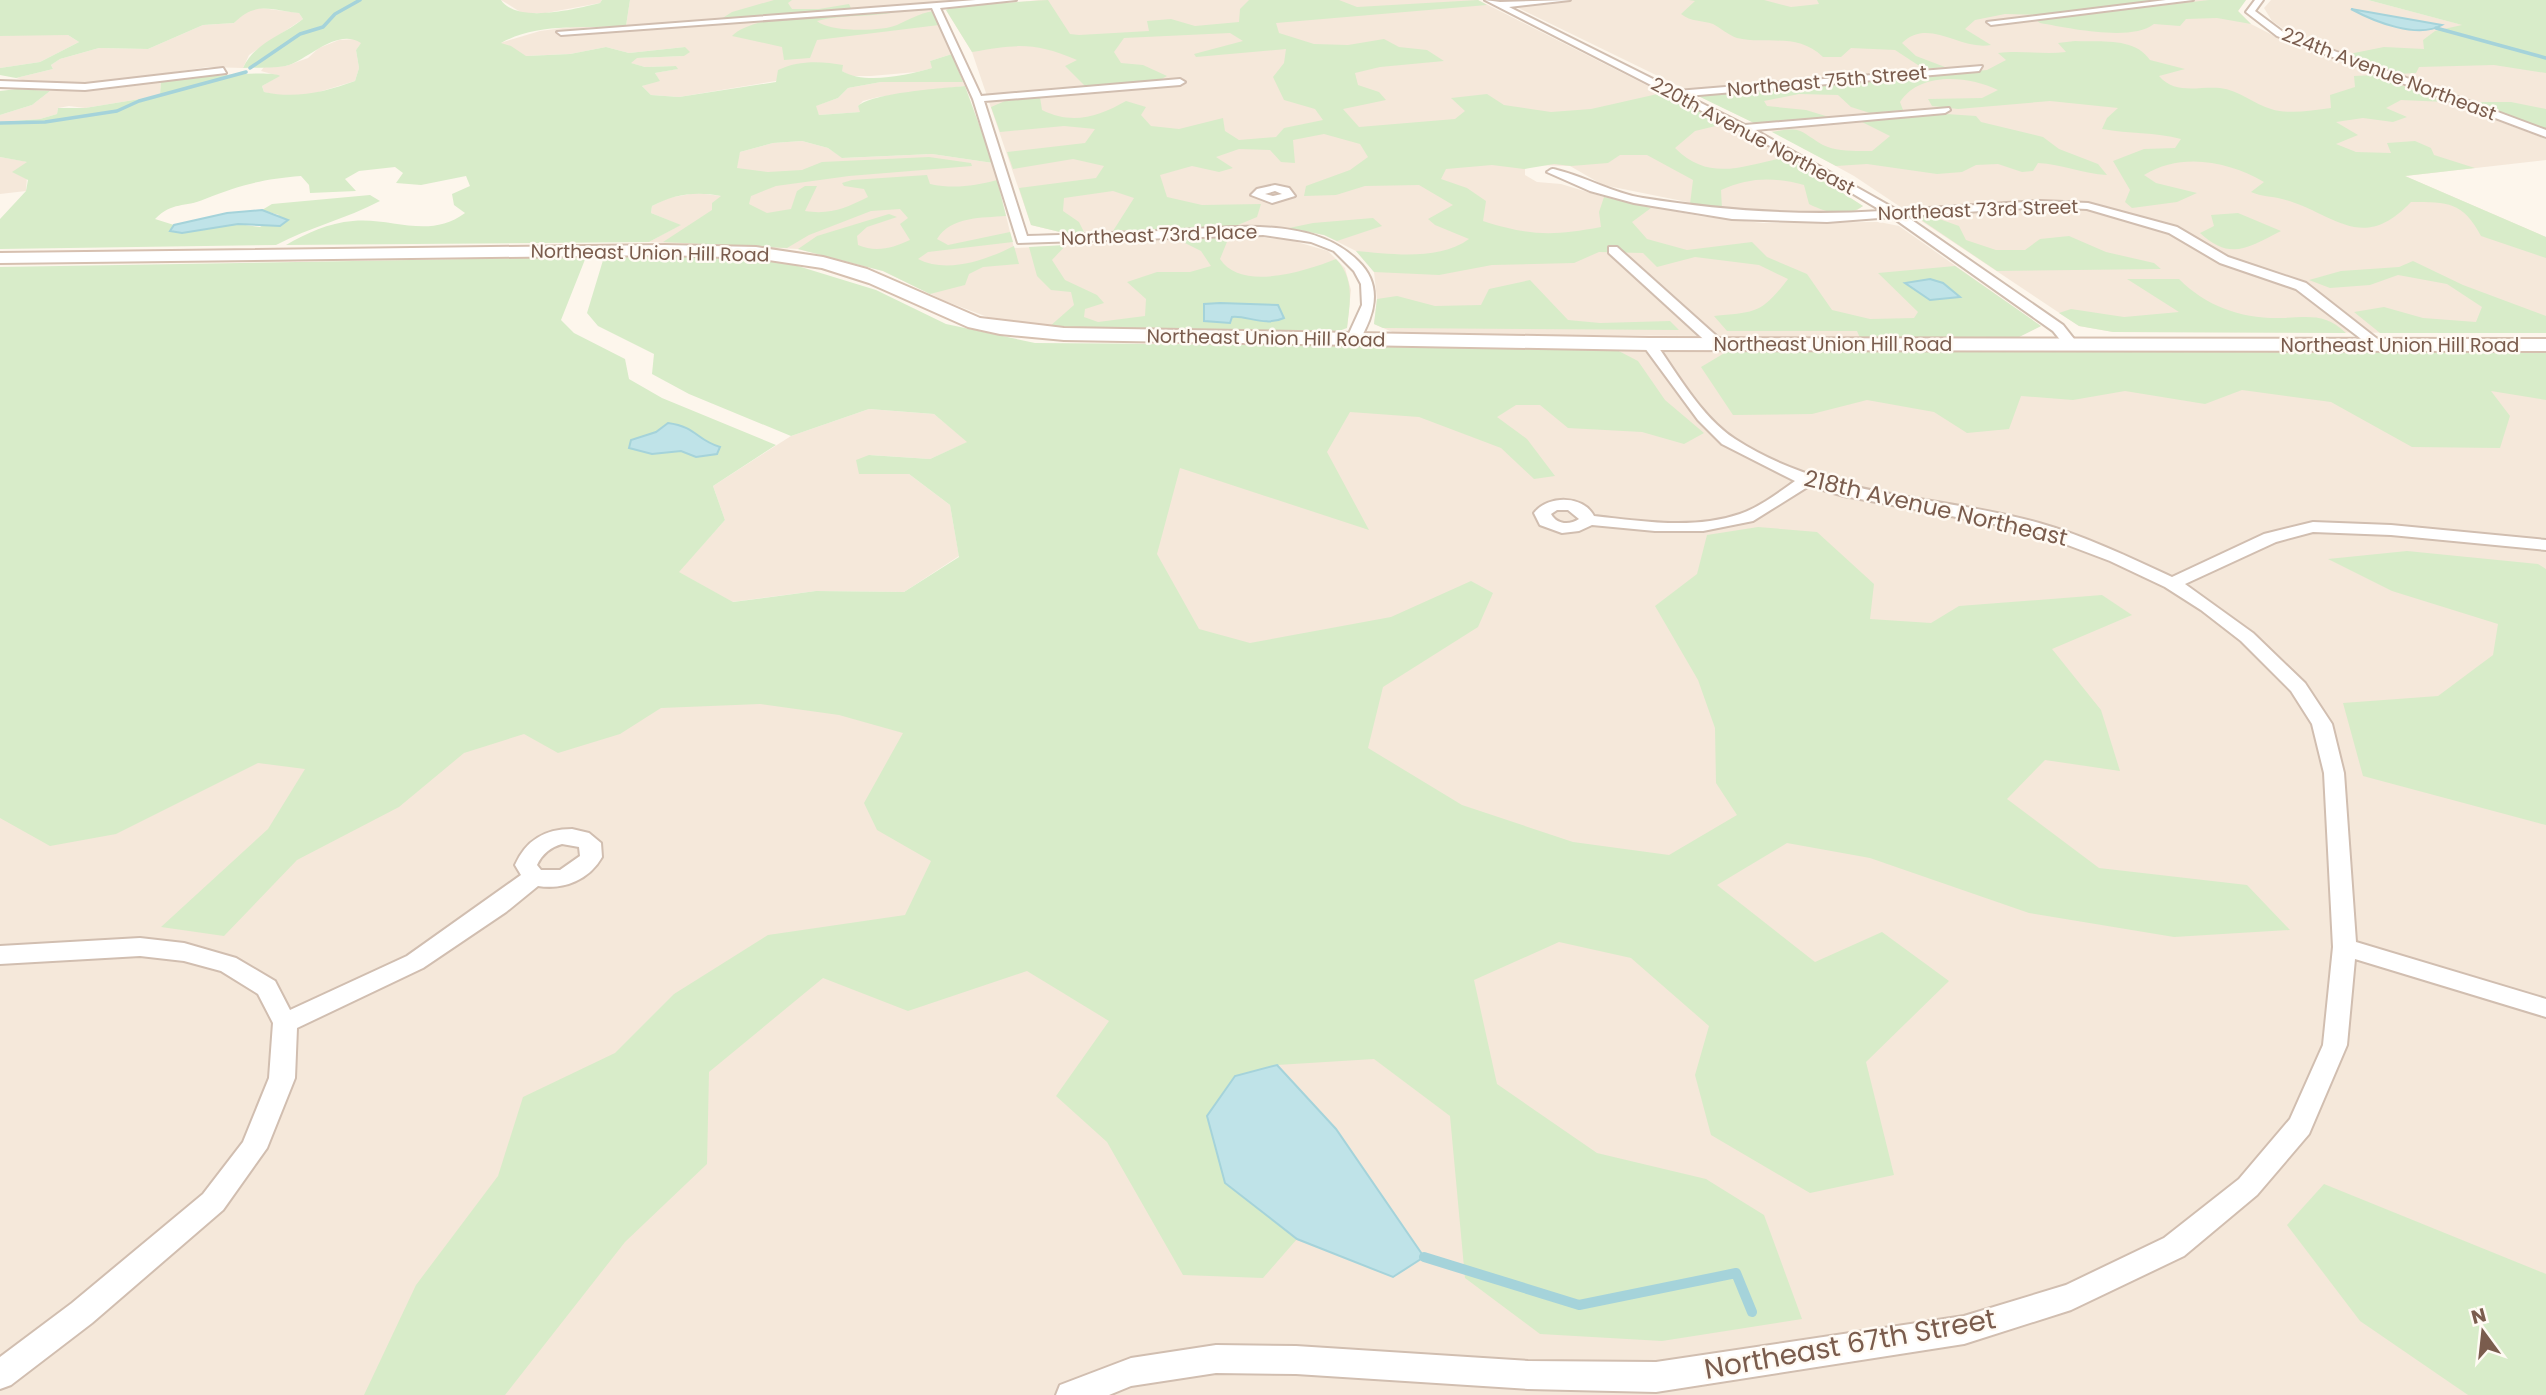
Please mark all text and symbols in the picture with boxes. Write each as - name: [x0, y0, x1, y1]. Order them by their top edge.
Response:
- street label: 224th Avenue Northeast: [2278, 21, 2500, 127]
- street label: Northeast 75th Street: [1726, 59, 1928, 103]
- street label: 220th Avenue Northeast: [1646, 71, 1860, 201]
- street label: Northeast 73rd Street: [1877, 193, 2079, 227]
- street label: Northeast 73rd Place: [1060, 218, 1258, 252]
- street label: Northeast Union Hill Road: [530, 237, 770, 269]
- street label: Northeast Union Hill Road: [1146, 322, 1386, 354]
- street label: Northeast Union Hill Road: [1714, 331, 1952, 358]
- street label: Northeast Union Hill Road: [2281, 332, 2519, 359]
- street label: 218th Avenue Northeast: [1801, 462, 2071, 554]
- north arrow: [2448, 1297, 2518, 1367]
- street label: Northeast 67th Street: [1701, 1299, 1999, 1389]
- text: N: [2468, 1301, 2489, 1331]

